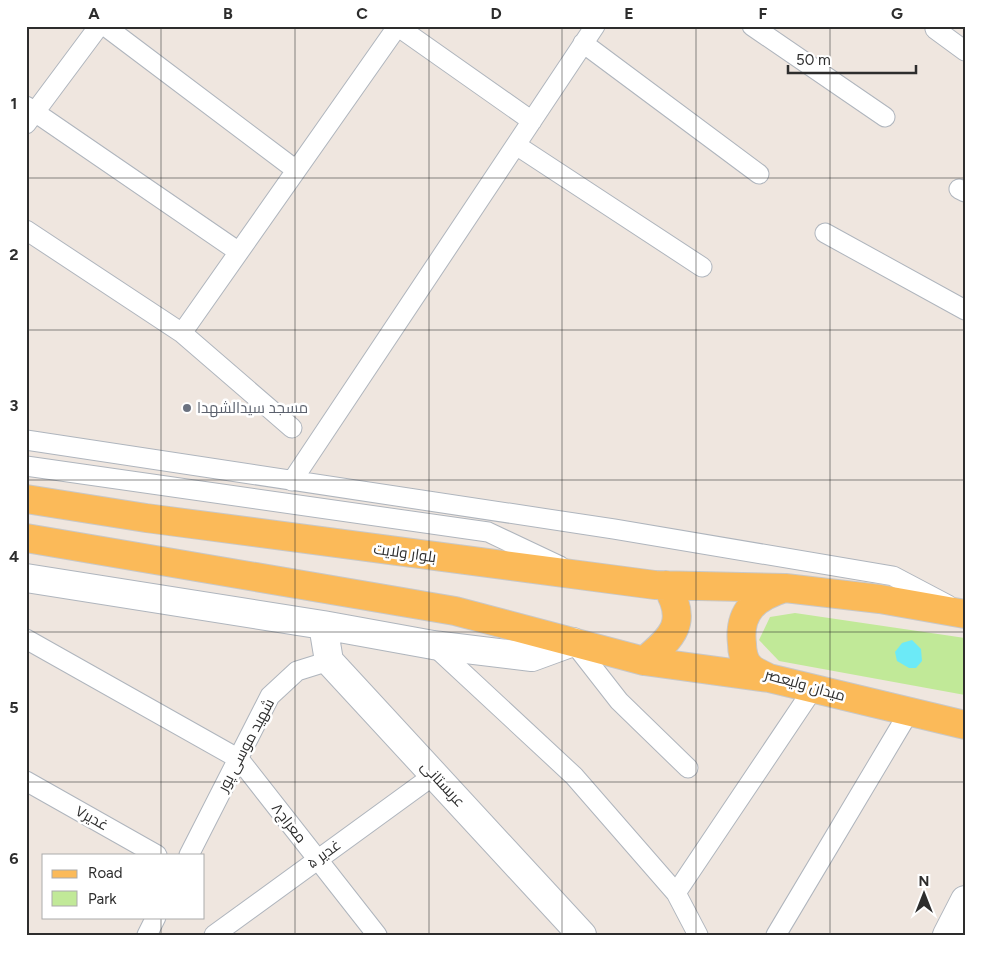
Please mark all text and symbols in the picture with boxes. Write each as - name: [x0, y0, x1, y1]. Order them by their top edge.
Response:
- text: A: [88, 4, 100, 23]
- text: B: [223, 4, 233, 23]
- text: C: [356, 4, 368, 23]
- text: D: [490, 4, 502, 23]
- text: E: [624, 4, 634, 23]
- text: F: [759, 4, 768, 23]
- text: G: [891, 4, 903, 23]
- scale bar: [788, 42, 916, 74]
- text: 50 m: [796, 51, 831, 69]
- text: 1: [11, 94, 17, 113]
- text: 2: [9, 245, 19, 264]
- text: 3: [10, 396, 19, 415]
- place label: مسجد سیدالشهدا: [197, 399, 308, 418]
- marker: مسجد سیدالشهدا: [181, 402, 193, 414]
- street label: بلوار ولایت: [373, 540, 437, 566]
- text: 4: [9, 547, 19, 566]
- street label: میدان ولیعصر: [761, 665, 847, 706]
- street label: شهید موسی پور: [213, 695, 279, 796]
- text: 5: [9, 698, 19, 717]
- street label: عربستانی: [416, 757, 469, 811]
- street label: معراج۸: [266, 799, 310, 848]
- street label: غدیر۷: [72, 802, 112, 834]
- street label: غدیر ۵: [304, 836, 344, 872]
- text: 6: [9, 849, 19, 868]
- legend: [42, 854, 205, 918]
- text: Road: [88, 864, 123, 882]
- north arrow: [898, 868, 948, 918]
- text: N: [919, 873, 929, 890]
- text: Park: [88, 890, 117, 908]

